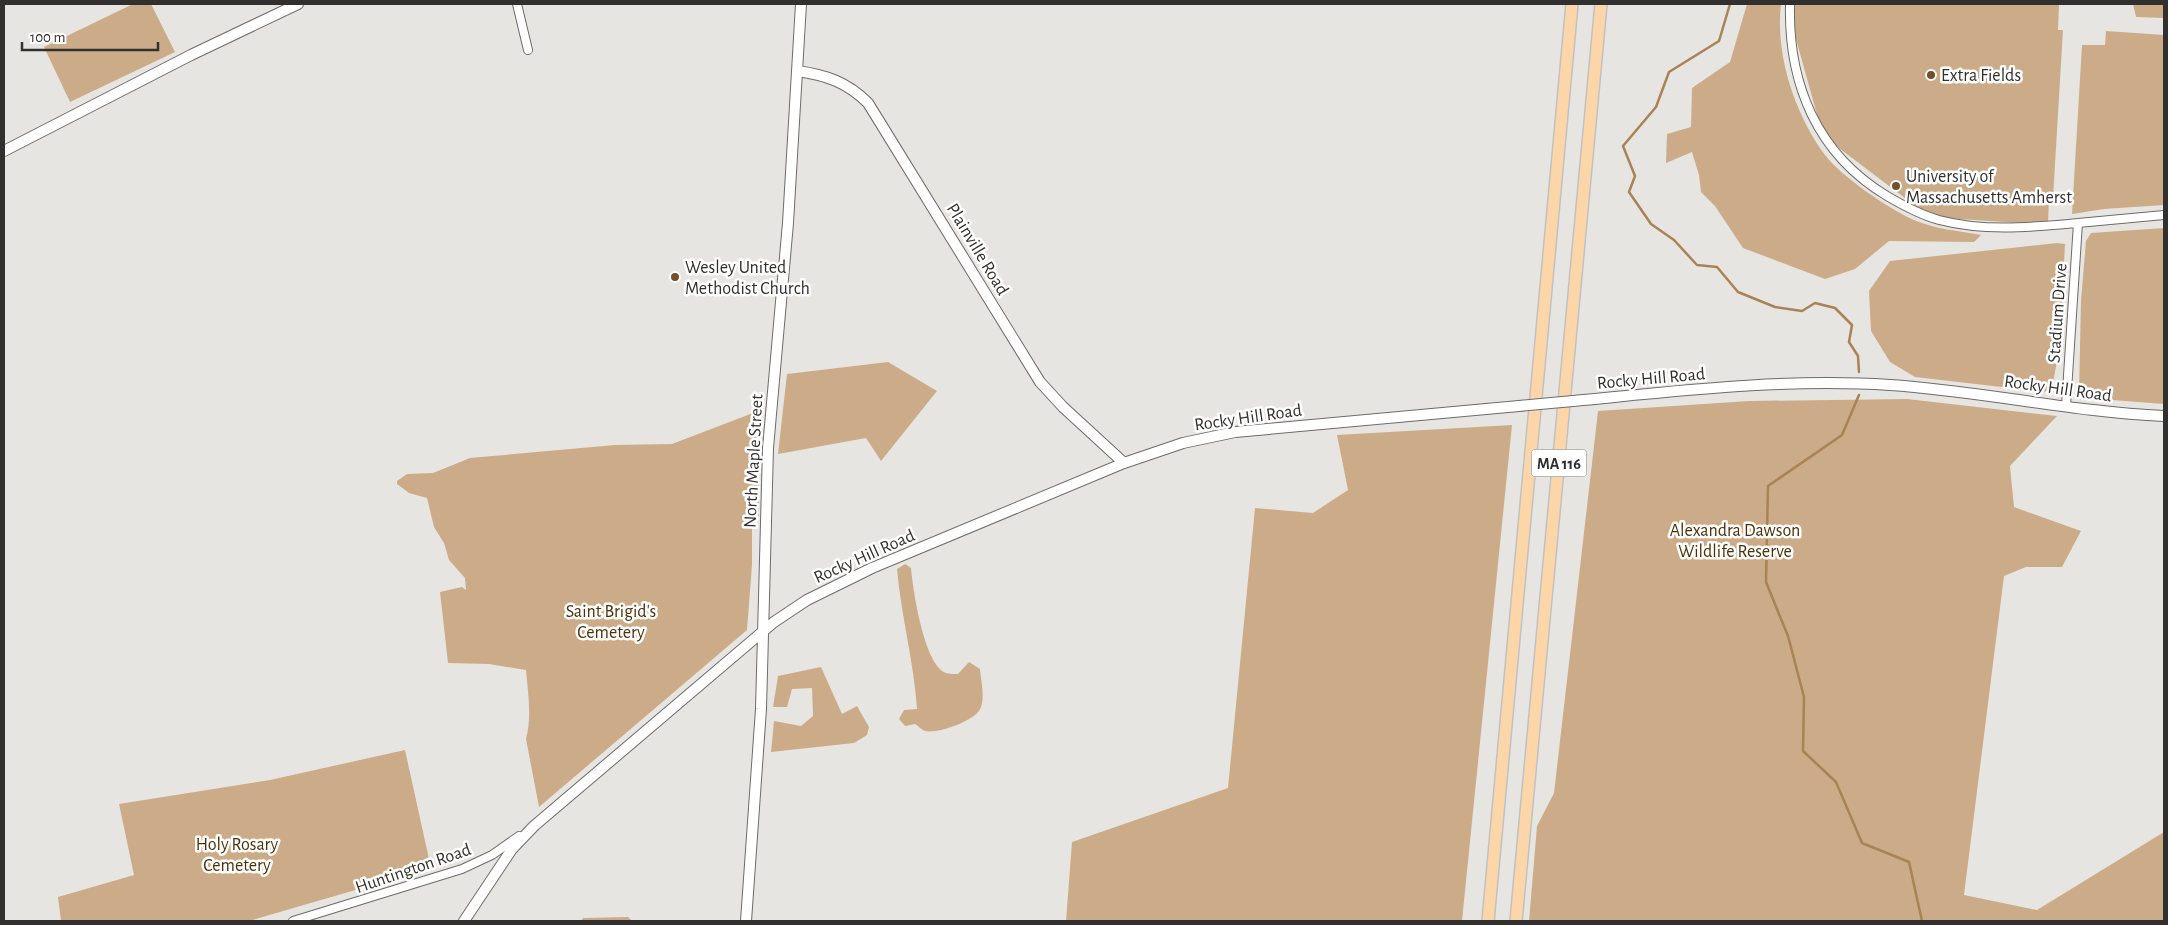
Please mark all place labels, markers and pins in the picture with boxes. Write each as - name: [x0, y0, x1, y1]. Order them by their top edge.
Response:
- place label: Extra Fields: [1941, 67, 2021, 85]
- marker: Extra Fields: [1925, 69, 1937, 81]
- place label: University of Massachusetts Amherst: [1906, 168, 2072, 207]
- marker: University of Massachusetts Amherst: [1890, 180, 1902, 192]
- place label: Wesley United Methodist Church: [685, 259, 810, 298]
- marker: Wesley United Methodist Church: [669, 271, 681, 283]

